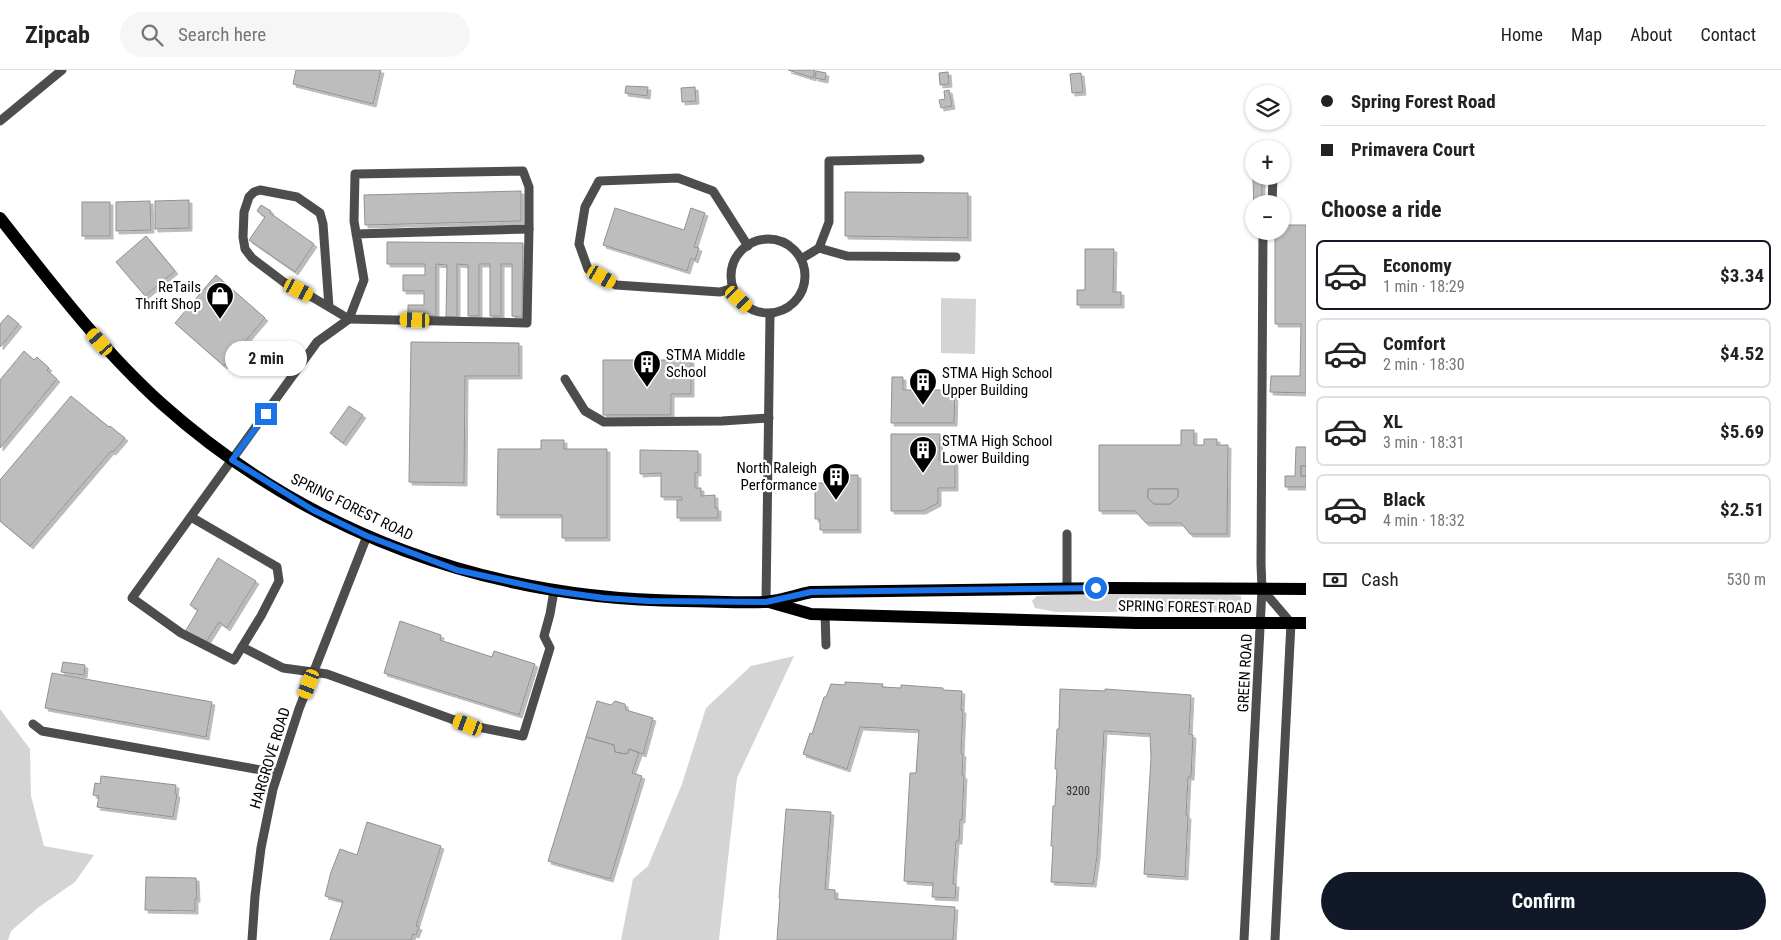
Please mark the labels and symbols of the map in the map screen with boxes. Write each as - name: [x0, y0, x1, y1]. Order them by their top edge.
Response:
- car: [585, 263, 618, 291]
- car: [282, 277, 315, 303]
- place label: ReTails Thrift Shop: [135, 278, 201, 313]
- shop icon: ReTails Thrift Shop: [205, 281, 235, 320]
- car: [722, 283, 755, 315]
- car: [399, 312, 430, 328]
- car: [84, 326, 115, 358]
- callout: 2 min: [225, 342, 307, 376]
- place label: STMA Middle School: [666, 346, 745, 381]
- building icon: STMA Middle School: [632, 349, 662, 388]
- place label: STMA High School Upper Building: [942, 364, 1052, 399]
- building icon: STMA High School Upper Building: [908, 367, 938, 406]
- route end: [255, 403, 277, 425]
- place label: STMA High School Lower Building: [942, 432, 1052, 467]
- building icon: STMA High School Lower Building: [908, 435, 938, 474]
- place label: North Raleigh Performance: [736, 459, 817, 494]
- building icon: North Raleigh Performance: [821, 462, 851, 501]
- street label: SPRING FOREST ROAD: [288, 470, 416, 544]
- route start: [1085, 577, 1107, 599]
- street label: SPRING FOREST ROAD: [1118, 597, 1252, 617]
- street label: GREEN ROAD: [1234, 633, 1256, 713]
- car: [296, 667, 321, 701]
- street label: HARGROVE ROAD: [246, 705, 294, 811]
- car: [451, 713, 484, 737]
- house number: 3200: [1066, 784, 1090, 798]

